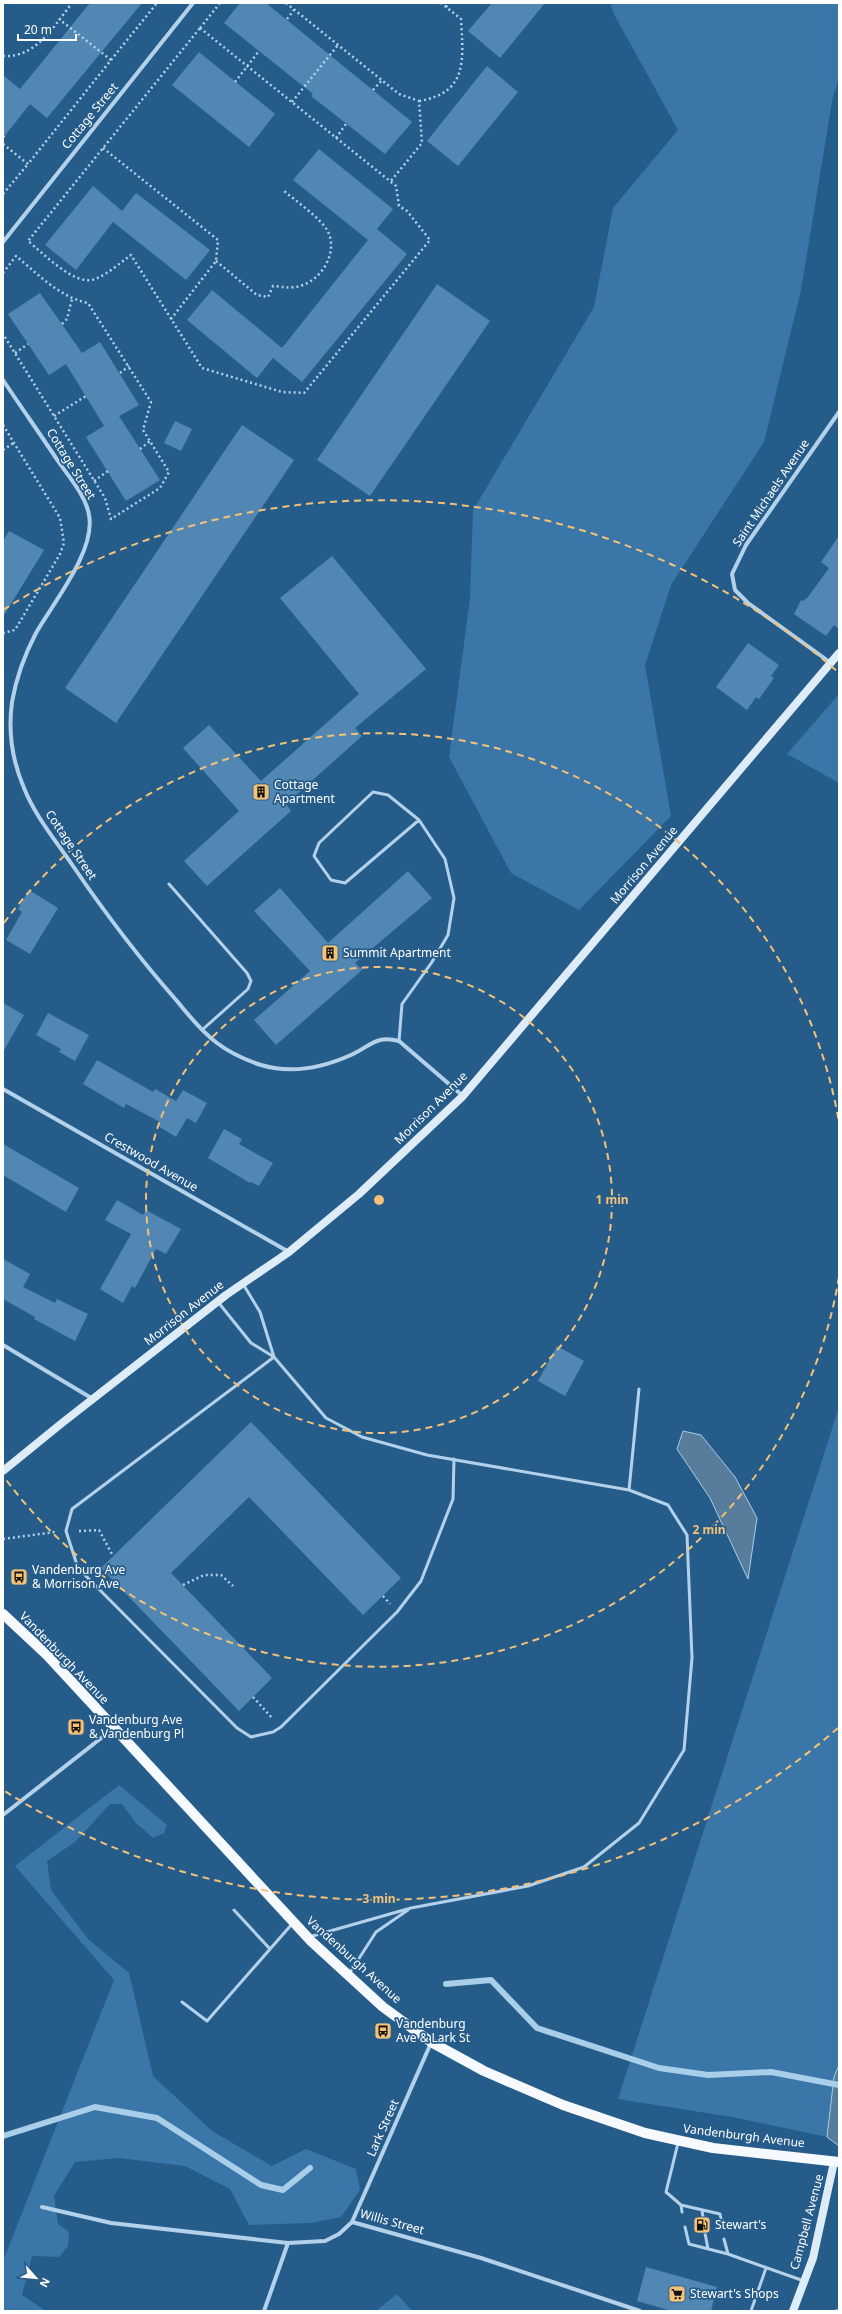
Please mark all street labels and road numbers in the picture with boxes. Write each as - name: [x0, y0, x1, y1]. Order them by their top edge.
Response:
- street label: Cottage Street: [58, 78, 122, 153]
- street label: Cottage Street: [43, 425, 100, 503]
- street label: Saint Michaels Avenue: [728, 436, 813, 550]
- street label: Cottage Street: [42, 806, 101, 884]
- street label: Morrison Avenue: [606, 822, 681, 907]
- street label: Morrison Avenue: [390, 1067, 471, 1148]
- street label: Crestwood Avenue: [101, 1128, 201, 1195]
- street label: Morrison Avenue: [140, 1276, 227, 1349]
- street label: Vandenburgh Avenue: [16, 1608, 113, 1708]
- street label: Vandenburgh Avenue: [303, 1912, 406, 2007]
- street label: Lark Street: [362, 2096, 403, 2159]
- street label: Vandenburgh Avenue: [682, 2120, 806, 2151]
- street label: Campbell Avenue: [786, 2172, 828, 2272]
- street label: Willis Street: [358, 2205, 427, 2238]

